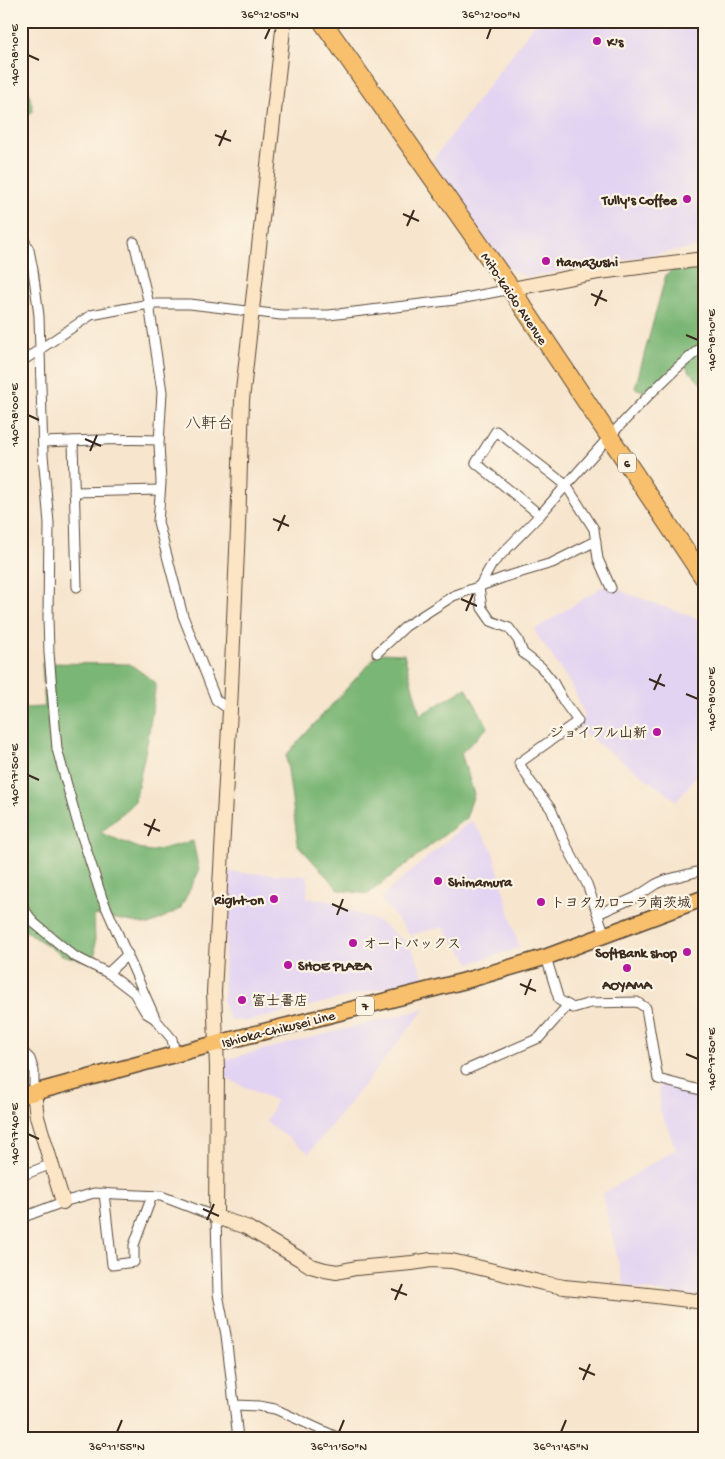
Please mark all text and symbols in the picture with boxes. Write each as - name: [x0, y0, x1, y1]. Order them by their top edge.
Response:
- text: 36°12'05"N: [240, 9, 299, 23]
- text: 36°12'00"N: [461, 9, 520, 23]
- text: 140°18'10"E: [9, 24, 23, 87]
- marker: K's: [591, 35, 603, 47]
- place label: K's: [606, 35, 624, 52]
- place label: Tully's Coffee: [601, 193, 678, 210]
- marker: Tully's Coffee: [681, 193, 693, 205]
- street label: Mito-kaido Avenue: [476, 250, 551, 350]
- marker: Hamazushi: [540, 255, 552, 267]
- place label: Hamazushi: [556, 255, 618, 272]
- text: 140°18'10"E: [706, 309, 720, 372]
- text: 140°18'00"E: [9, 383, 23, 448]
- district label: 八軒台: [185, 414, 233, 435]
- road number: 6: [618, 453, 636, 472]
- text: 140°18'00"E: [706, 667, 720, 732]
- place label: ジョイフル山新: [549, 726, 647, 743]
- marker: ジョイフル山新: [651, 726, 663, 738]
- text: 140°17'50"E: [9, 743, 23, 807]
- marker: Shimamura: [432, 875, 444, 887]
- place label: Shimamura: [448, 875, 513, 892]
- place label: Right-on: [213, 893, 264, 910]
- marker: Right-on: [268, 893, 280, 905]
- place label: トヨタカローラ南茨城: [551, 895, 691, 913]
- marker: トヨタカローラ南茨城: [535, 896, 547, 908]
- marker: オートバックス: [347, 937, 359, 949]
- place label: オートバックス: [363, 937, 461, 954]
- place label: SoftBank shop: [595, 946, 677, 963]
- marker: SoftBank shop: [681, 946, 693, 958]
- marker: SHOE PLAZA: [282, 959, 294, 971]
- place label: SHOE PLAZA: [298, 959, 373, 976]
- marker: AOYAMA: [621, 962, 633, 974]
- place label: AOYAMA: [601, 978, 653, 995]
- marker: 富士書店: [236, 994, 248, 1006]
- place label: 富士書店: [252, 994, 308, 1011]
- road number: 7: [356, 996, 374, 1016]
- street label: Ishioka-Chikusei Line: [220, 1008, 338, 1053]
- text: 140°17'50"E: [706, 1027, 720, 1091]
- text: 140°17'40"E: [9, 1103, 23, 1166]
- text: 36°11'55"N: [88, 1441, 145, 1455]
- text: 36°11'50"N: [310, 1441, 367, 1455]
- text: 36°11'45"N: [532, 1441, 589, 1455]

